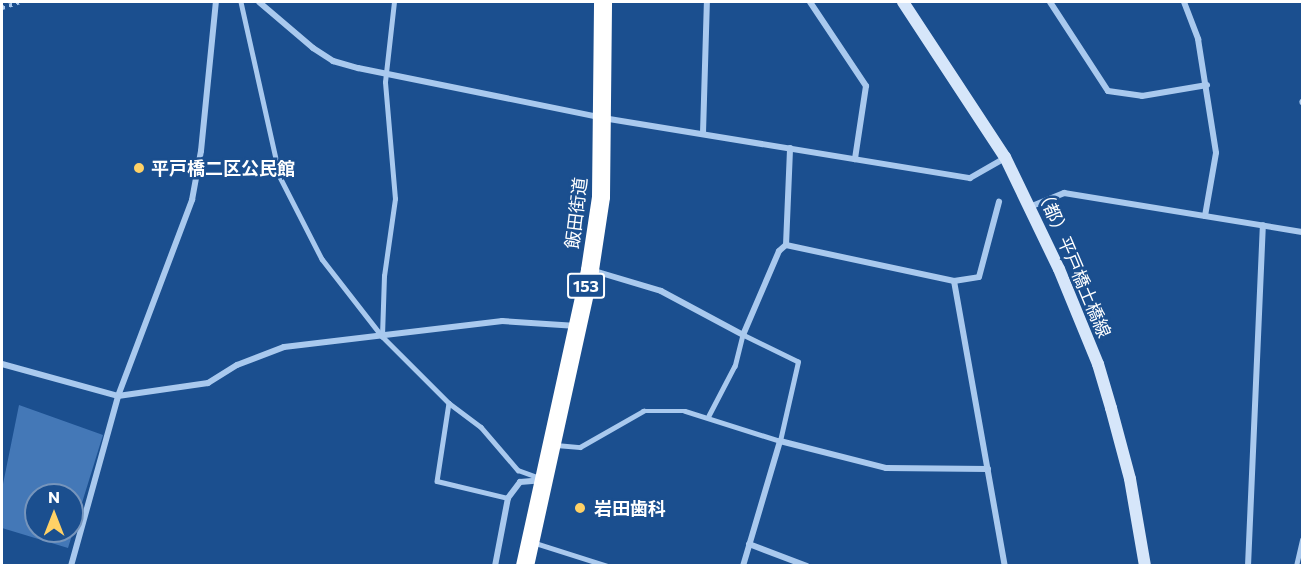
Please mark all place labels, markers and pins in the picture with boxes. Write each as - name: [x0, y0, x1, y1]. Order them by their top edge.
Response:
- place label: 平戸橋二区公民館: [151, 157, 295, 179]
- marker: 平戸橋二区公民館: [132, 161, 146, 175]
- place label: 岩田歯科: [594, 497, 666, 519]
- marker: 岩田歯科: [571, 499, 589, 517]

